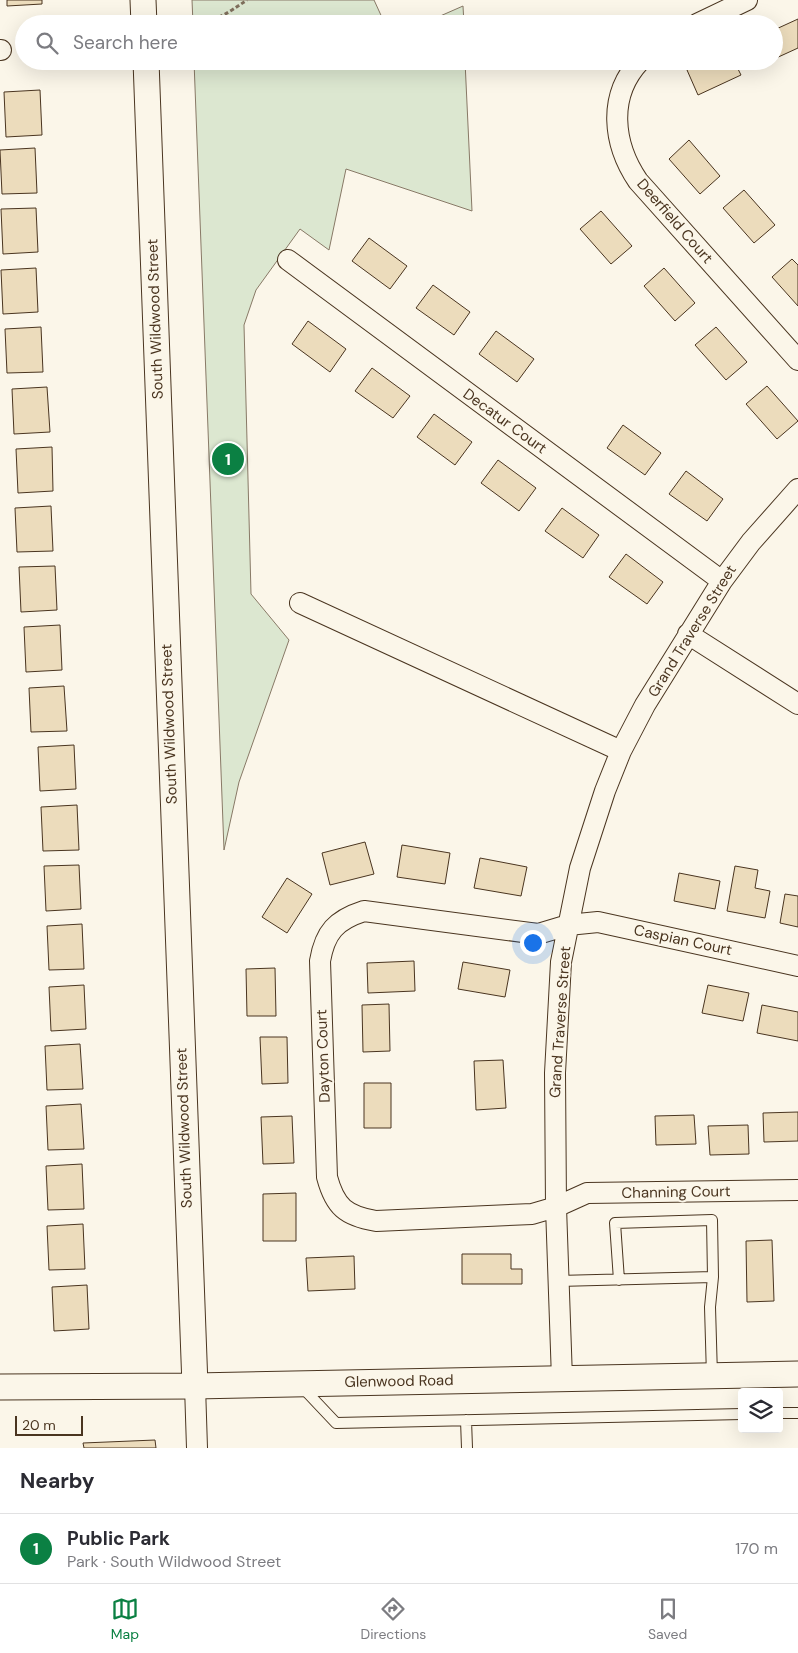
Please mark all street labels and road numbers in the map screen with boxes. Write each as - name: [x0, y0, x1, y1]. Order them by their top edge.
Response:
- street label: Deerfield Court: [633, 174, 717, 268]
- street label: South Wildwood Street: [142, 238, 168, 400]
- street label: Decatur Court: [459, 384, 551, 458]
- street label: Grand Traverse Street: [643, 561, 741, 701]
- street label: South Wildwood Street: [156, 643, 182, 805]
- street label: Caspian Court: [632, 920, 734, 960]
- street label: Grand Traverse Street: [545, 945, 575, 1099]
- street label: Dayton Court: [311, 1009, 335, 1103]
- street label: South Wildwood Street: [171, 1047, 197, 1209]
- street label: Channing Court: [621, 1181, 731, 1203]
- street label: Glenwood Road: [344, 1370, 454, 1392]

